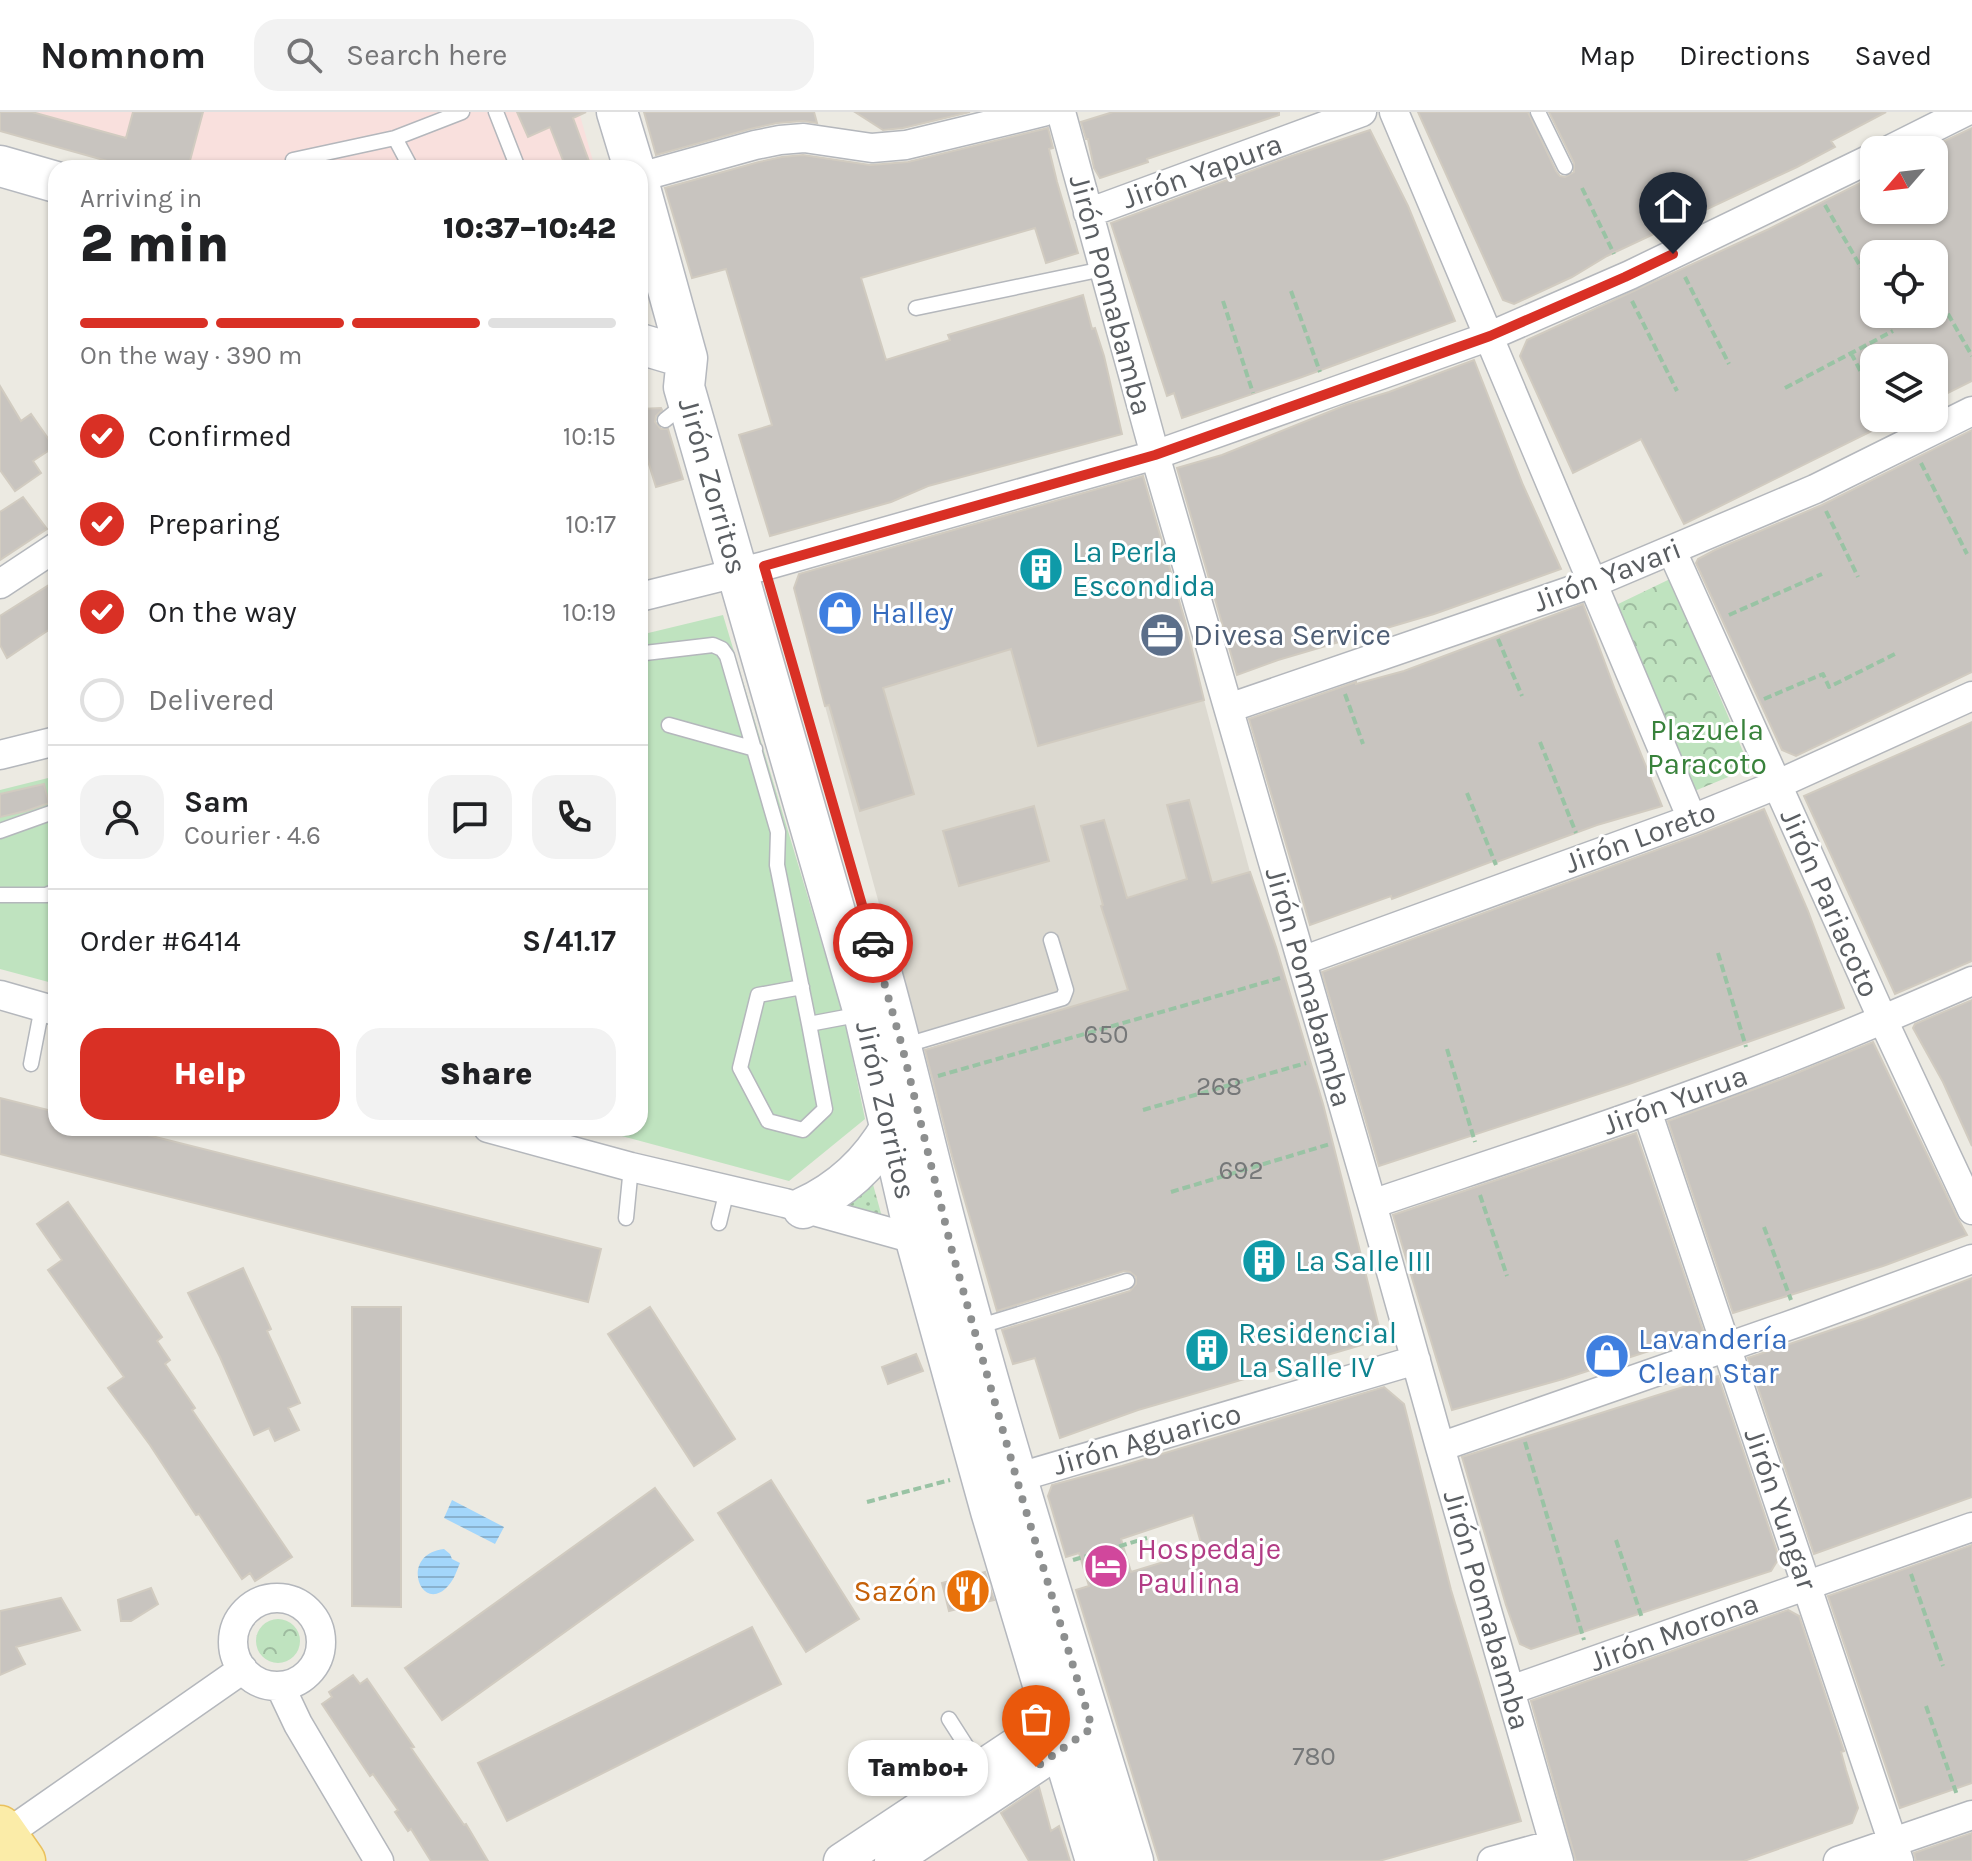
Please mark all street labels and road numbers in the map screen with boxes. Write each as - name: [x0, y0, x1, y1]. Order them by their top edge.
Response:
- street label: Jirón Yapura: [1117, 125, 1287, 217]
- street label: Jirón Pomabamba: [1062, 171, 1160, 419]
- street label: Jirón Zorritos: [671, 394, 755, 578]
- street label: Jirón Yavari: [1528, 530, 1686, 620]
- street label: Jirón Loreto: [1560, 793, 1720, 881]
- street label: Jirón Pariacoto: [1772, 803, 1888, 1003]
- street label: Jirón Pomabamba: [1258, 863, 1360, 1111]
- street label: Jirón Zorritos: [848, 1017, 924, 1203]
- street label: Jirón Yurua: [1598, 1057, 1752, 1143]
- street label: Jirón Aguarico: [1049, 1395, 1245, 1483]
- street label: Jirón Yungar: [1737, 1423, 1826, 1595]
- street label: Jirón Pomabamba: [1436, 1486, 1538, 1734]
- street label: Jirón Morona: [1585, 1585, 1763, 1679]

